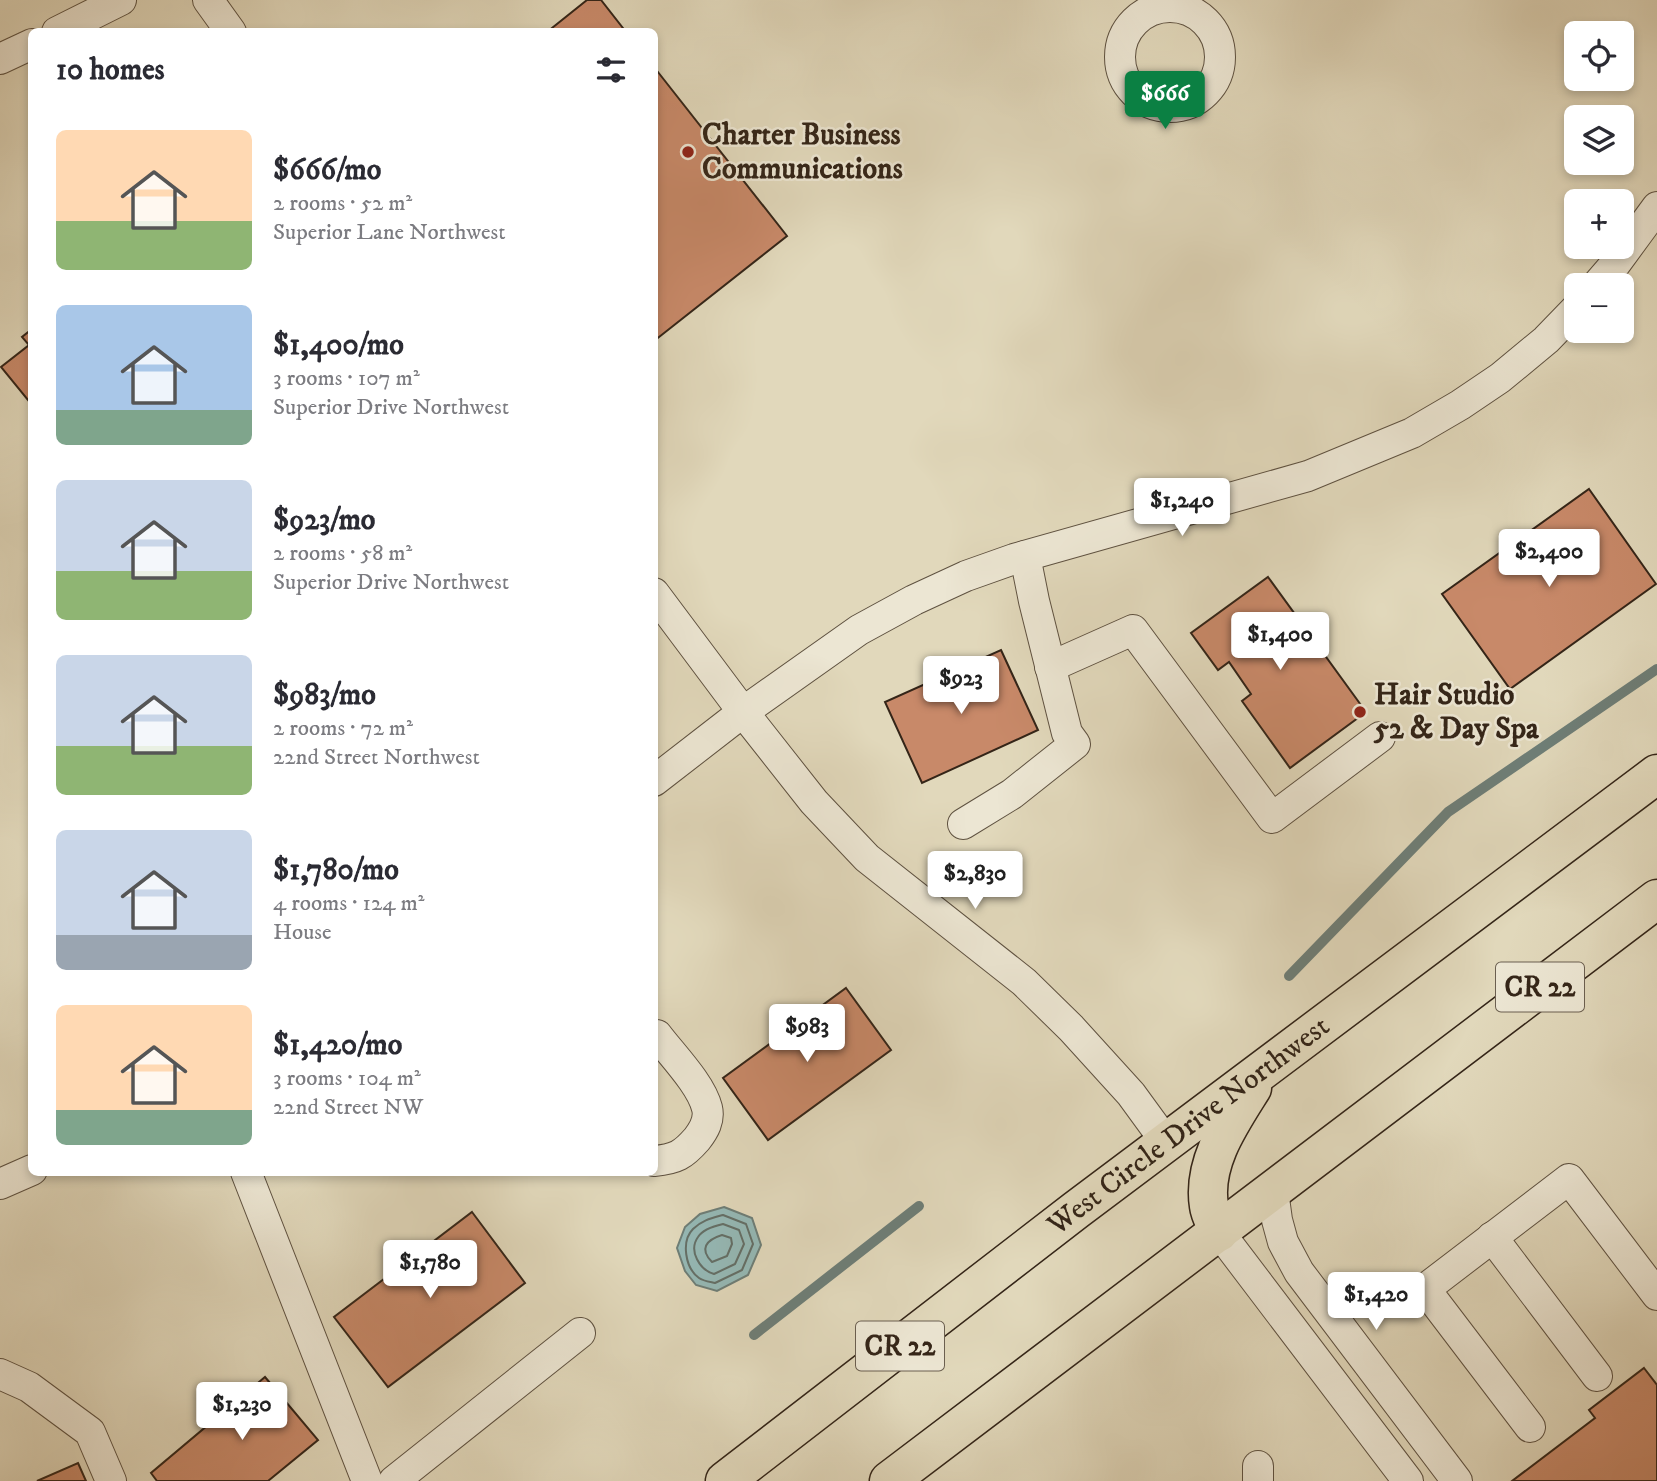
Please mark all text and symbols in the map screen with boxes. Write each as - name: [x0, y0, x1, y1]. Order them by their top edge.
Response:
- map controls: [1564, 21, 1634, 343]
- button: locate: [1564, 21, 1634, 91]
- icon: filters: [592, 51, 630, 89]
- text: 10 homes: [56, 52, 165, 89]
- pin: $666: [1124, 72, 1206, 131]
- text: $666: [1141, 79, 1189, 108]
- button: layers: [1564, 105, 1634, 175]
- place label: Charter Business Communications: [702, 117, 903, 188]
- marker: Charter Business Communications: [680, 144, 696, 160]
- text: $666/mo: [273, 152, 381, 189]
- icon: home: [112, 158, 196, 242]
- text: 2 rooms · 52 m²: [273, 189, 412, 218]
- button: +: [1564, 189, 1634, 259]
- text: Superior Lane Northwest: [273, 218, 506, 247]
- button: −: [1564, 273, 1634, 343]
- text: $1,400/mo: [273, 327, 404, 364]
- icon: home: [112, 333, 196, 417]
- text: 3 rooms · 107 m²: [273, 364, 420, 393]
- text: Superior Drive Northwest: [273, 393, 509, 422]
- pin: $1,240: [1125, 478, 1239, 538]
- text: $1,240: [1150, 486, 1214, 515]
- text: $923/mo: [273, 502, 375, 539]
- icon: home: [112, 508, 196, 592]
- pin: $2,400: [1492, 530, 1606, 589]
- text: $2,400: [1515, 537, 1583, 566]
- text: 2 rooms · 58 m²: [273, 539, 412, 568]
- text: Superior Drive Northwest: [273, 568, 509, 597]
- pin: $1,400: [1223, 612, 1337, 672]
- text: $1,400: [1247, 620, 1313, 649]
- pin: $923: [920, 656, 1002, 716]
- text: $923: [939, 664, 983, 693]
- text: $983/mo: [273, 677, 376, 714]
- place label: Hair Studio 52 & Day Spa: [1373, 677, 1540, 748]
- icon: home: [112, 683, 196, 767]
- marker: Hair Studio 52 & Day Spa: [1352, 704, 1368, 720]
- text: 2 rooms · 72 m²: [273, 714, 413, 743]
- text: 22nd Street Northwest: [273, 743, 480, 772]
- text: $1,780/mo: [273, 852, 399, 889]
- pin: $2,830: [918, 852, 1032, 911]
- icon: home: [112, 858, 196, 942]
- text: $2,830: [944, 859, 1006, 888]
- text: 4 rooms · 124 m²: [273, 889, 424, 918]
- text: House: [273, 918, 331, 947]
- road number: CR 22: [1496, 962, 1584, 1012]
- pin: $983: [766, 1004, 848, 1064]
- street label: West Circle Drive Northwest: [1039, 1008, 1337, 1244]
- text: $983: [785, 1012, 829, 1041]
- text: $1,420/mo: [273, 1027, 402, 1064]
- icon: home: [112, 1033, 196, 1117]
- text: 3 rooms · 104 m²: [273, 1064, 421, 1093]
- text: 22nd Street NW: [273, 1093, 423, 1122]
- pin: $1,780: [373, 1240, 487, 1300]
- text: $1,780: [399, 1248, 461, 1277]
- pin: $1,420: [1319, 1272, 1433, 1332]
- text: $1,420: [1344, 1280, 1408, 1309]
- road number: CR 22: [856, 1322, 944, 1370]
- pin: $1,230: [185, 1382, 299, 1442]
- text: $1,230: [212, 1390, 272, 1419]

